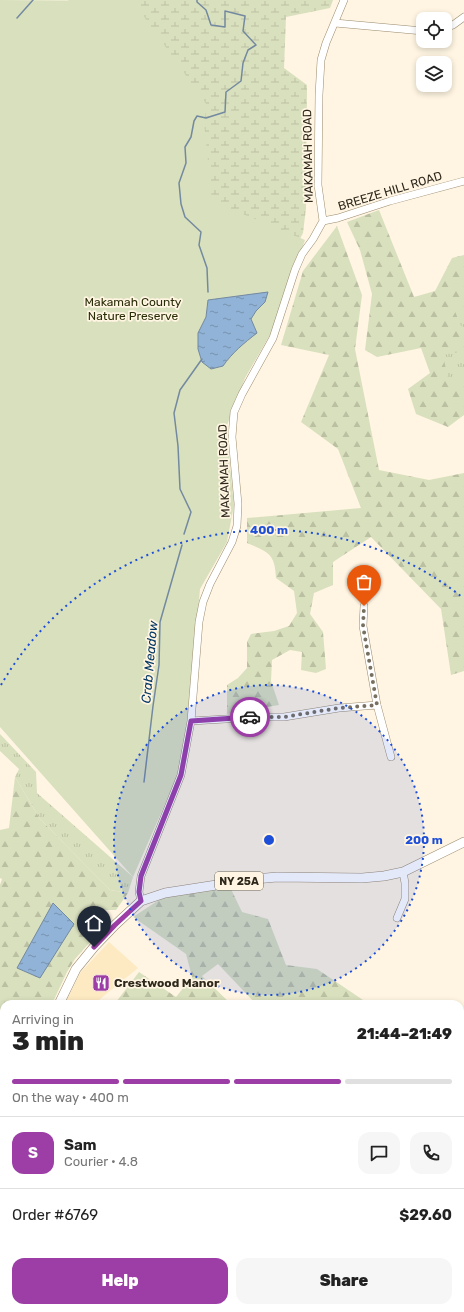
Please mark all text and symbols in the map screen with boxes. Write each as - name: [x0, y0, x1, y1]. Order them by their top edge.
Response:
- map controls: [416, 12, 452, 92]
- button: locate: [416, 12, 452, 48]
- button: layers: [416, 56, 452, 92]
- street label: MAKAMAH ROAD: [300, 109, 316, 203]
- street label: BREEZE HILL ROAD: [336, 169, 444, 213]
- park label: Makamah County Nature Preserve: [85, 295, 182, 323]
- street label: MAKAMAH ROAD: [215, 424, 233, 518]
- text: 400 m: [250, 523, 288, 537]
- pin: [347, 565, 381, 606]
- icon: bag: [353, 571, 375, 593]
- water label: Crab Meadow: [138, 620, 161, 704]
- courier: [230, 697, 270, 737]
- icon: car: [239, 706, 261, 728]
- centre of rings: [262, 833, 276, 847]
- text: 200 m: [405, 833, 443, 847]
- road number: NY 25A: [215, 872, 263, 890]
- pin: [77, 906, 111, 947]
- icon: home: [83, 912, 105, 934]
- restaurant icon: Crestwood Manor: [91, 973, 111, 993]
- place label: Crestwood Manor: [114, 976, 220, 990]
- text: Arriving in: [12, 1012, 74, 1027]
- text: 21:44–21:49: [357, 1025, 452, 1043]
- text: 3 min: [12, 1026, 84, 1057]
- text: On the way · 400 m: [12, 1090, 129, 1105]
- button: chat: [358, 1132, 400, 1174]
- button: phone: [410, 1132, 452, 1174]
- text: Sam: [64, 1136, 97, 1154]
- text: S: [28, 1144, 38, 1162]
- text: Courier · 4.8: [64, 1154, 138, 1169]
- text: Order #6769: [12, 1206, 98, 1224]
- text: $29.60: [399, 1206, 452, 1224]
- button: Help: [12, 1258, 228, 1304]
- button: Share: [236, 1258, 452, 1304]

